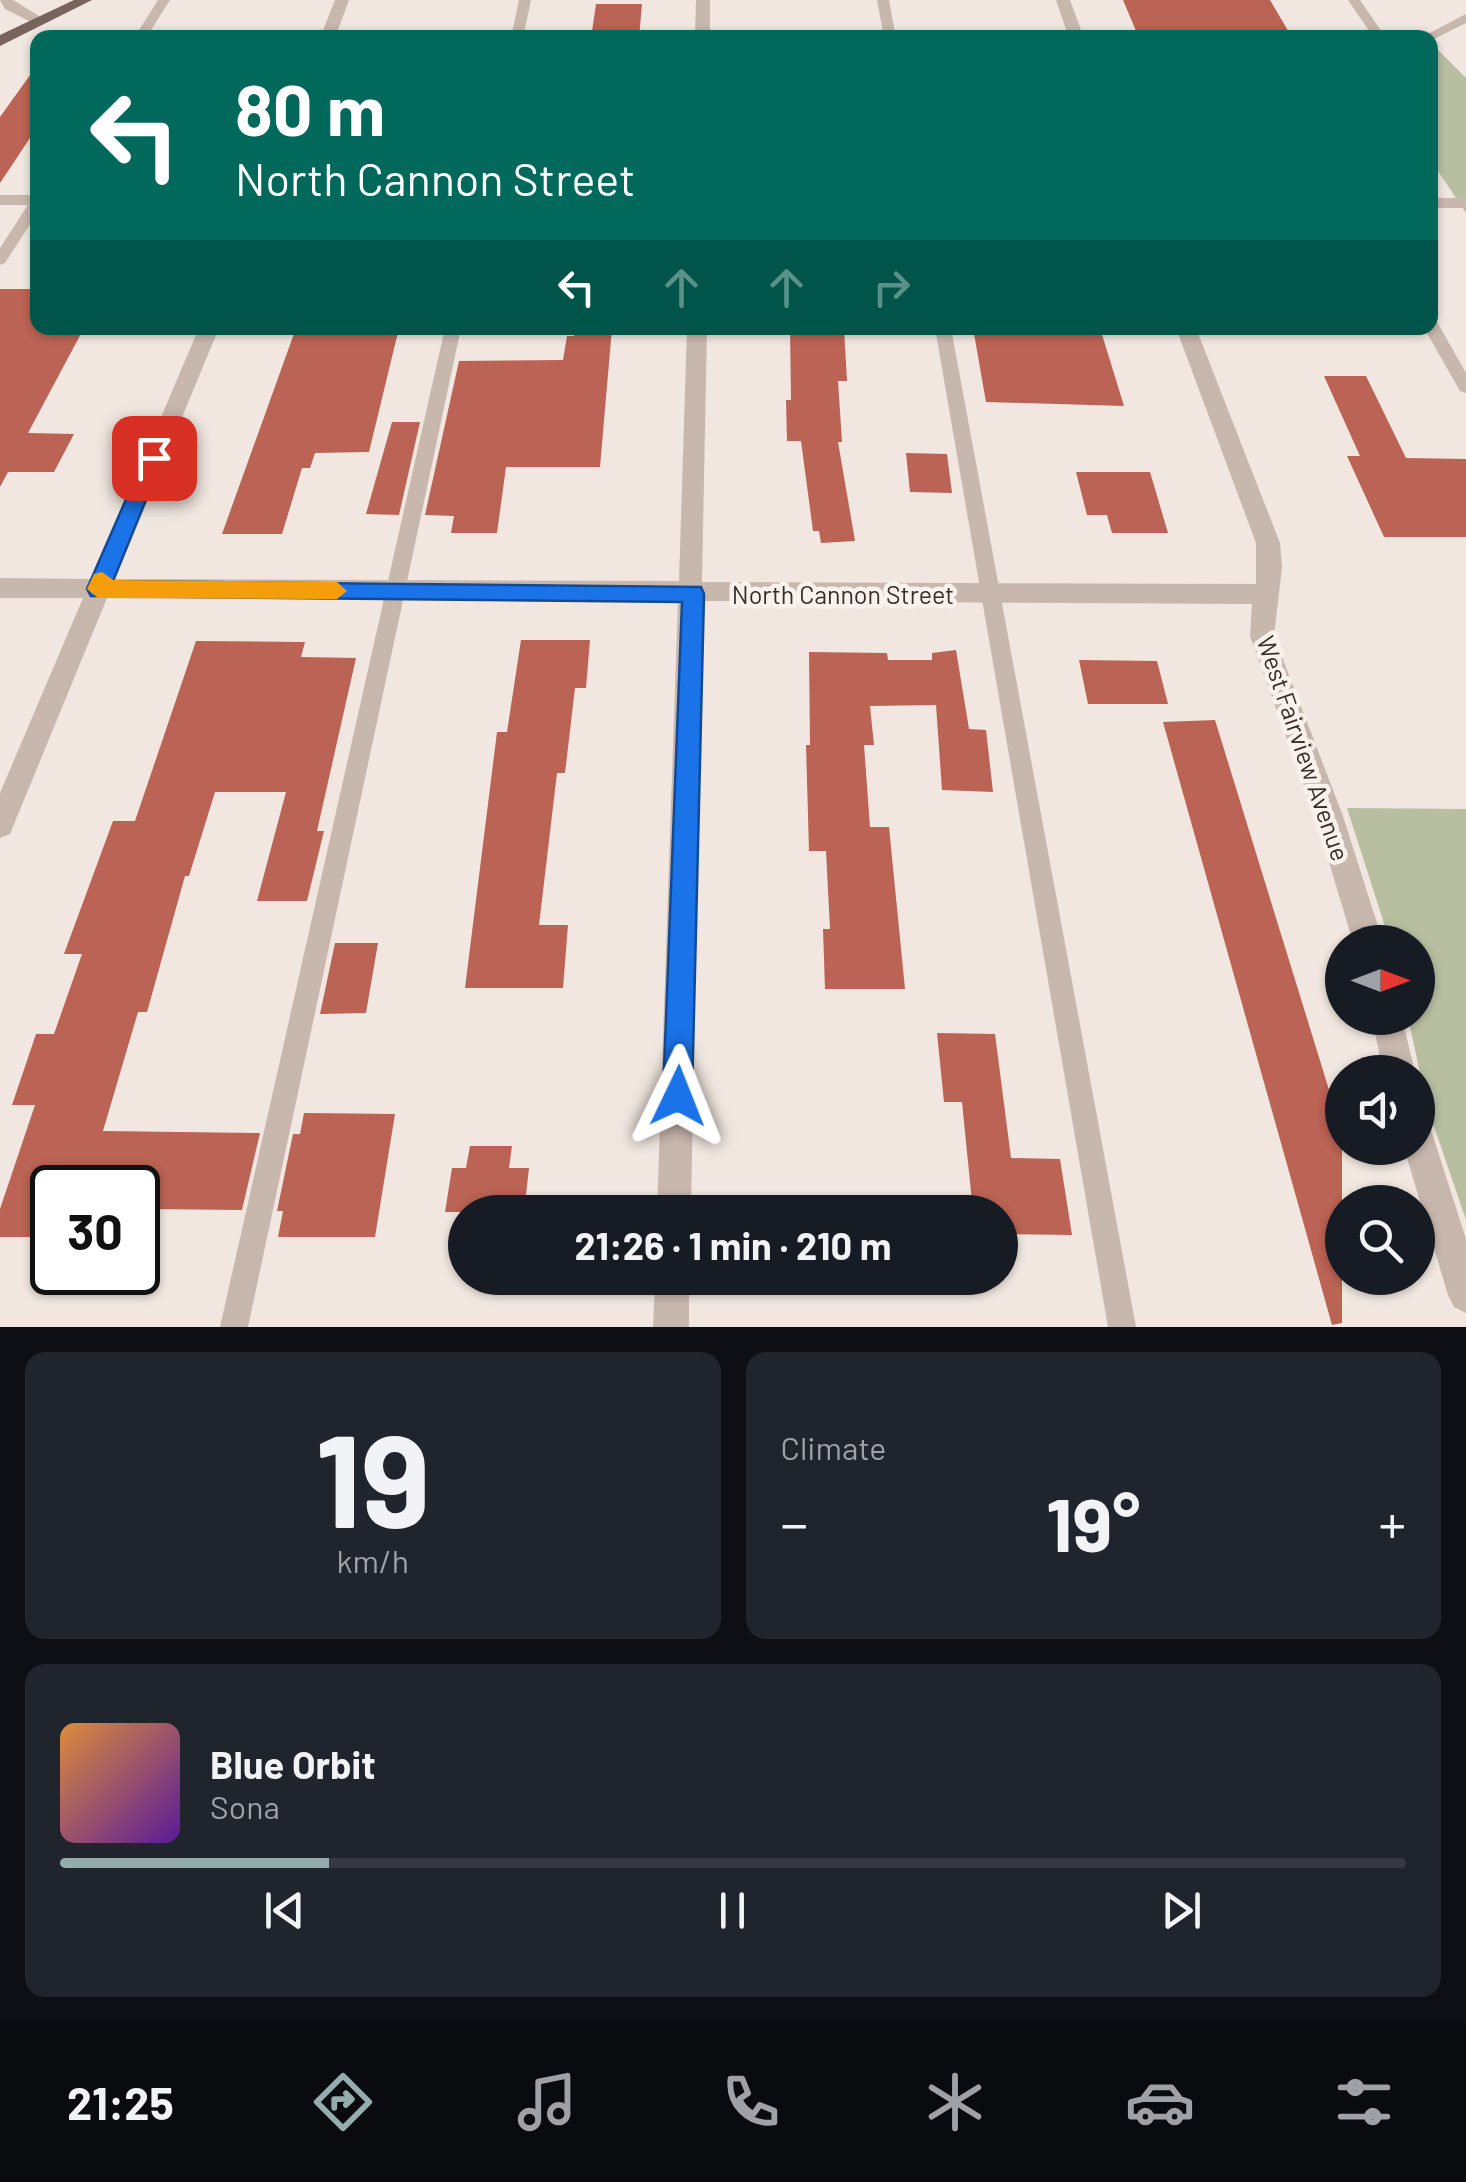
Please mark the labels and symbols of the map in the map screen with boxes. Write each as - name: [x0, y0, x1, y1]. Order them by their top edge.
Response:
- pin: [112, 416, 197, 501]
- street label: North Cannon Street: [732, 579, 954, 609]
- street label: West Fairview Avenue: [1251, 632, 1357, 864]
- north arrow: [1325, 925, 1435, 1035]
- position arrow: [626, 1044, 730, 1148]
- speed limit sign: 30: [30, 1165, 160, 1295]

